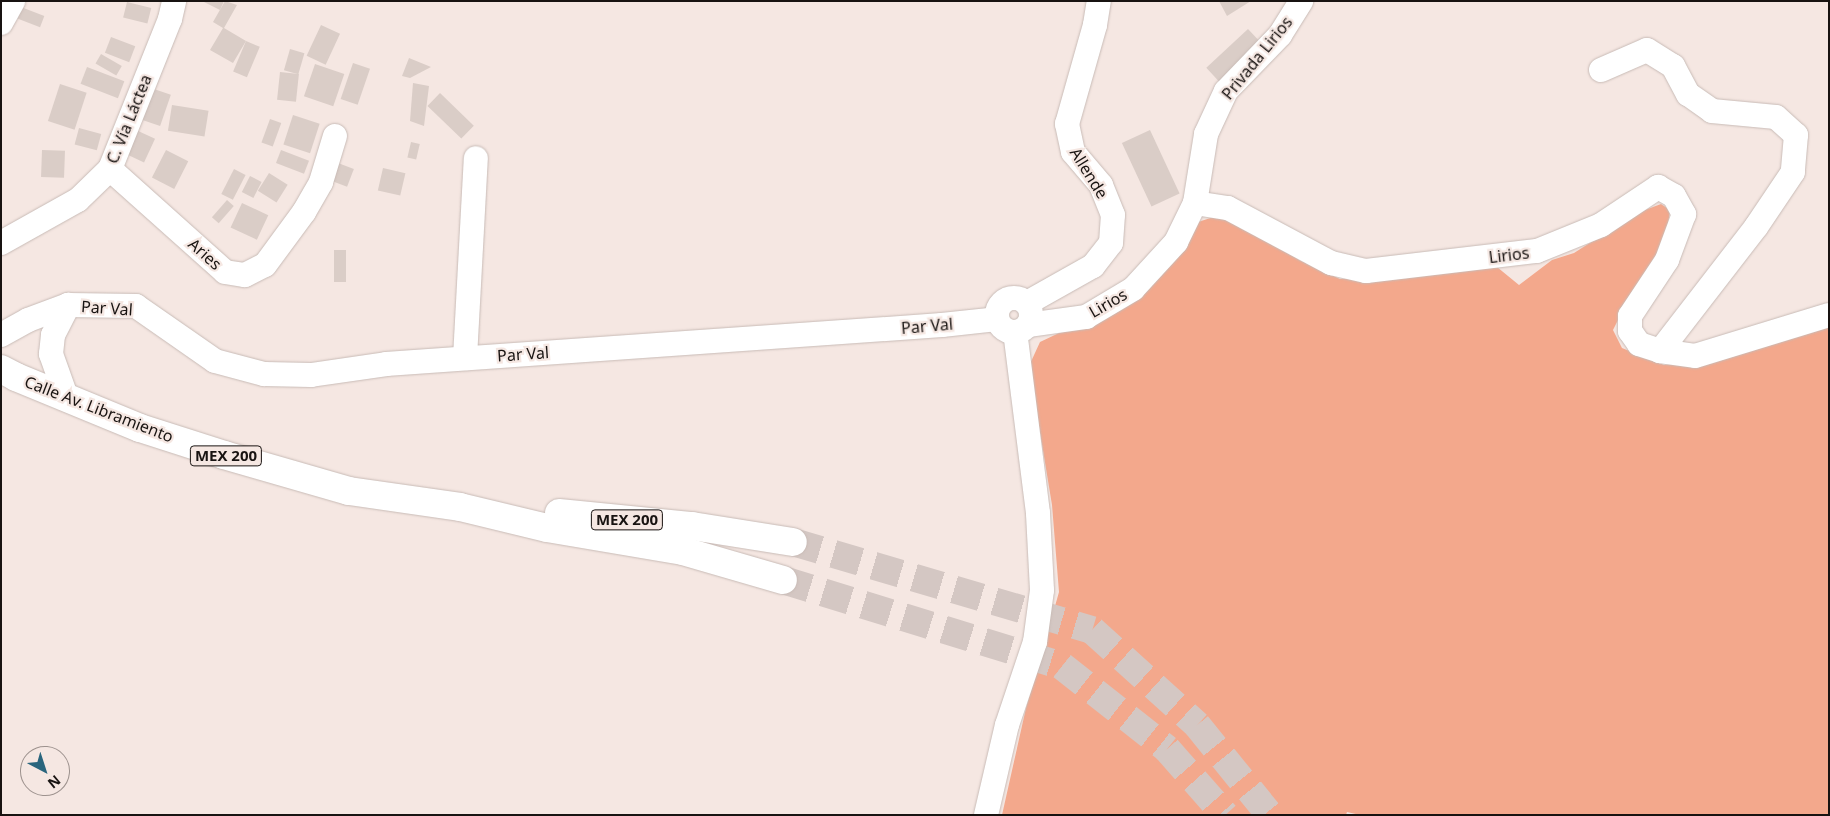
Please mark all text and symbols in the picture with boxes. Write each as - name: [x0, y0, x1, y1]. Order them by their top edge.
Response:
- street label: Privada Lirios: [1218, 13, 1296, 103]
- street label: C. Vía Láctea: [102, 72, 156, 166]
- street label: Allende: [1066, 144, 1112, 202]
- street label: Aries: [185, 234, 225, 274]
- street label: Lirios: [1488, 243, 1530, 267]
- street label: Lirios: [1086, 285, 1130, 321]
- street label: Par Val: [80, 297, 134, 319]
- street label: Par Val: [900, 314, 954, 338]
- street label: Par Val: [496, 343, 550, 365]
- street label: Calle Av. Libramiento: [22, 372, 176, 446]
- road number: MEX 200: [190, 444, 262, 468]
- road number: MEX 200: [591, 508, 663, 532]
- north arrow: [20, 746, 70, 796]
- text: N: [44, 771, 65, 793]

